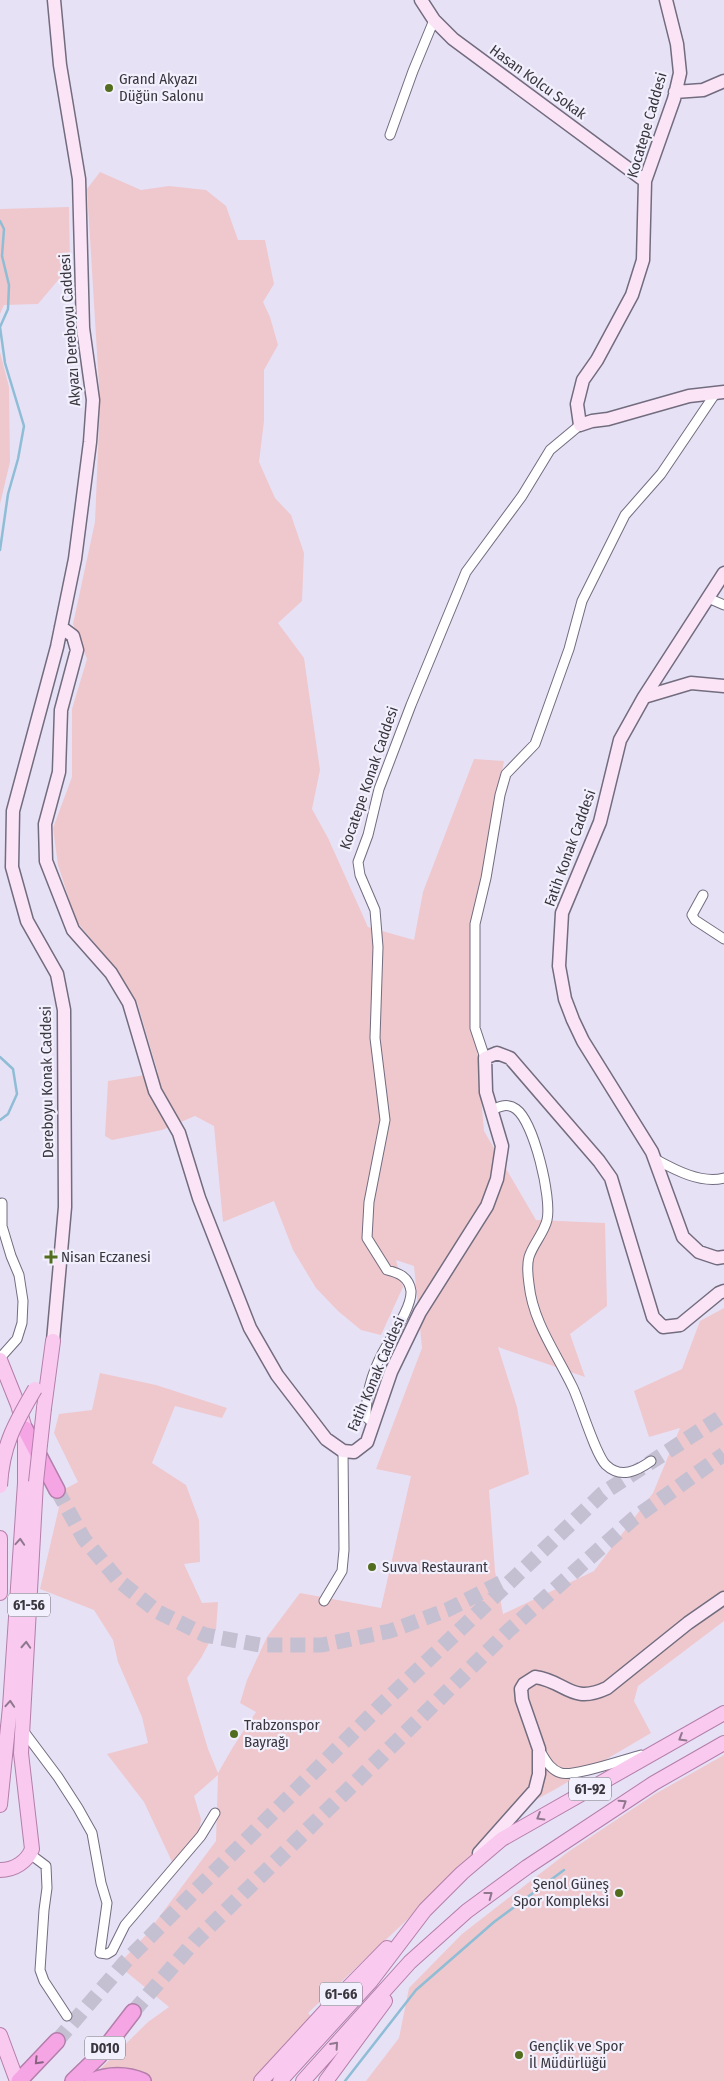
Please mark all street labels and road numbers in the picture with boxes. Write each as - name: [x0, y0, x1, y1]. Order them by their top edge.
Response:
- street label: Hasan Kolcu Sokak: [486, 41, 590, 123]
- street label: Kocatepe Caddesi: [623, 70, 671, 180]
- street label: Akyazı Dereboyu Caddesi: [56, 253, 84, 407]
- street label: Kocatepe Konak Caddesi: [336, 704, 402, 852]
- street label: Fatih Konak Caddesi: [541, 787, 599, 909]
- street label: Dereboyu Konak Caddesi: [37, 1006, 57, 1158]
- street label: Fatih Konak Caddesi: [344, 1314, 408, 1434]
- road number: 61-56: [8, 1594, 50, 1616]
- road number: 61-92: [569, 1778, 611, 1800]
- road number: 61-66: [320, 1982, 362, 2006]
- road number: D010: [85, 2036, 125, 2060]

